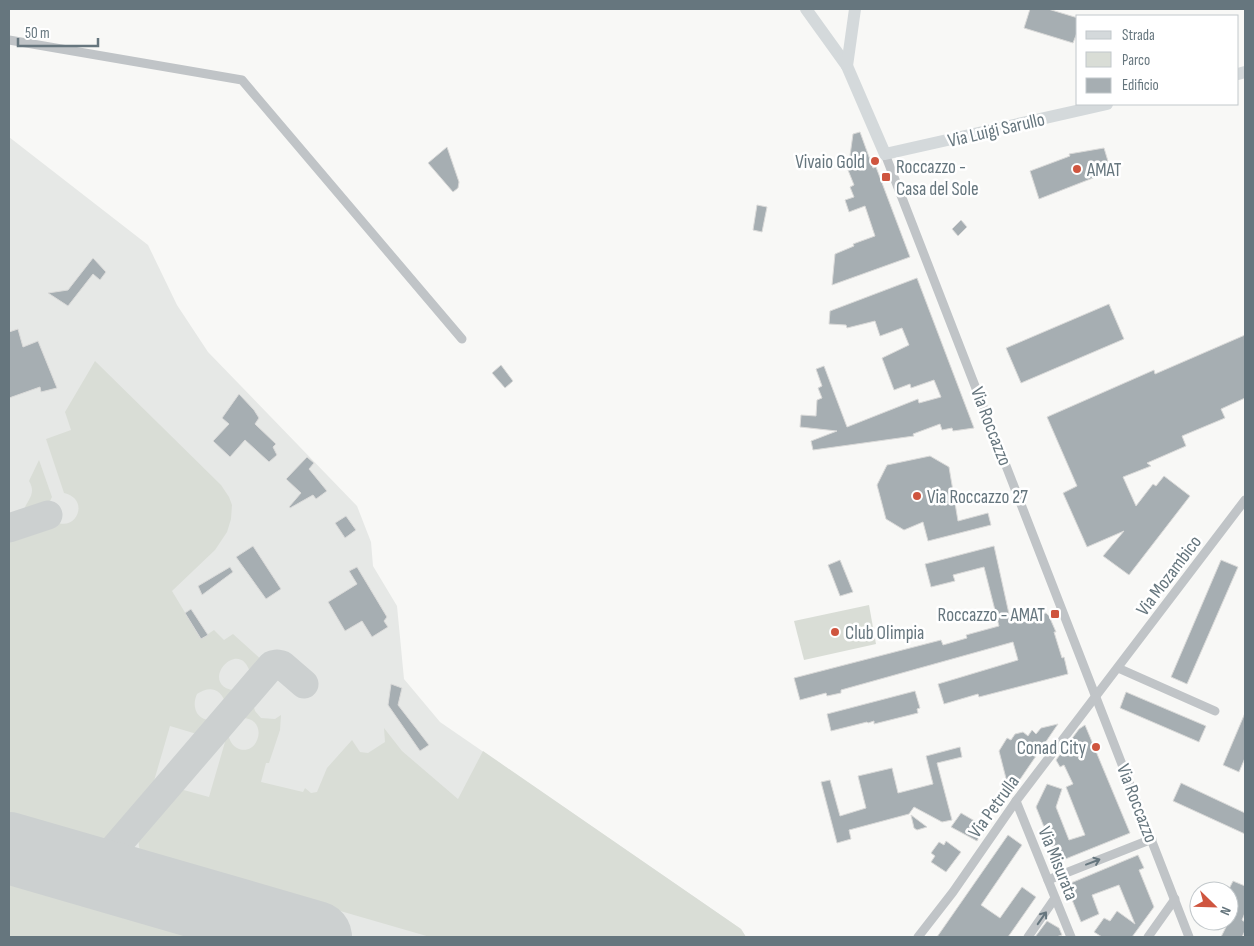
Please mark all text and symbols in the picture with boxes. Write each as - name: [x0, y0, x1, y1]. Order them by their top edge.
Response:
- scale bar: [18, 15, 98, 47]
- legend: [1076, 15, 1239, 105]
- text: 50 m: [25, 24, 50, 43]
- text: Strada: [1122, 26, 1155, 45]
- text: Parco: [1122, 51, 1150, 70]
- text: Edificio: [1122, 76, 1159, 95]
- street label: Via Luigi Sarullo: [946, 108, 1047, 153]
- place label: Vivaio Gold: [795, 151, 865, 174]
- marker: Vivaio Gold: [869, 155, 881, 167]
- place label: Roccazzo - Casa del Sole: [896, 156, 979, 201]
- place label: AMAT: [1086, 159, 1122, 182]
- marker: AMAT: [1071, 163, 1083, 175]
- marker: Roccazzo - Casa del Sole: [880, 171, 892, 183]
- street label: Via Roccazzo: [965, 384, 1016, 469]
- place label: Via Roccazzo 27: [927, 486, 1028, 509]
- marker: Via Roccazzo 27: [911, 490, 923, 502]
- street label: Via Mozambico: [1132, 531, 1207, 621]
- place label: Roccazzo - AMAT: [938, 604, 1045, 627]
- marker: Roccazzo - AMAT: [1049, 608, 1061, 620]
- place label: Club Olimpia: [845, 622, 924, 645]
- marker: Club Olimpia: [829, 626, 841, 638]
- place label: Conad City: [1017, 737, 1087, 760]
- marker: Conad City: [1090, 741, 1102, 753]
- street label: Via Roccazzo: [1111, 761, 1162, 846]
- street label: Via Petrulla: [964, 771, 1025, 843]
- street label: Via Misurata: [1032, 823, 1083, 904]
- one-way arrow: [1085, 857, 1100, 866]
- north arrow: [1189, 881, 1239, 931]
- text: N: [1216, 904, 1235, 918]
- one-way arrow: [1037, 911, 1047, 925]

